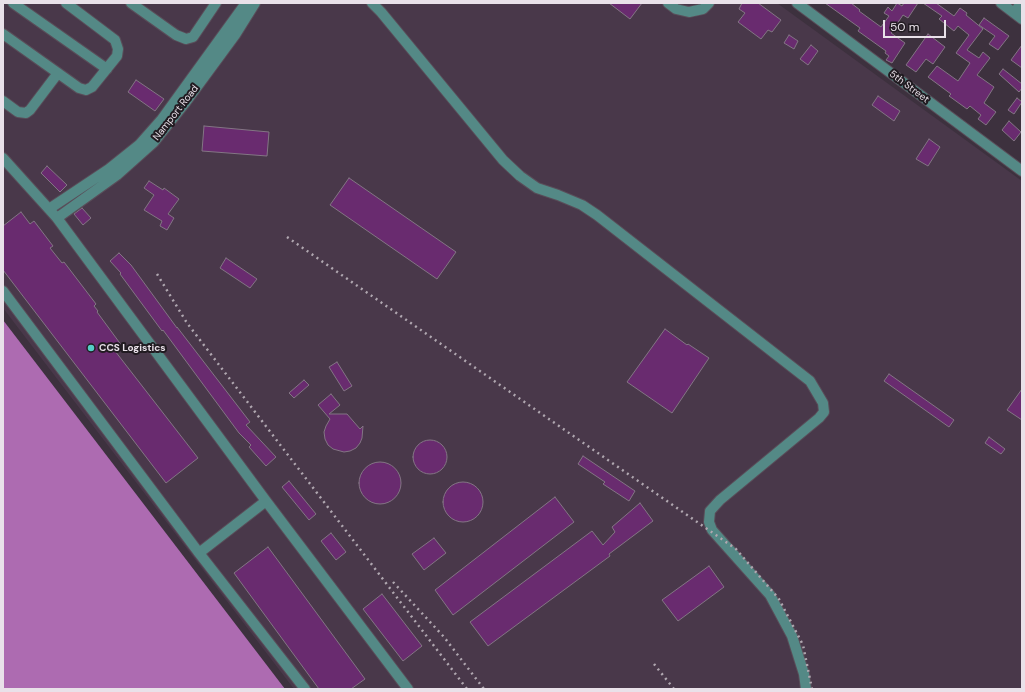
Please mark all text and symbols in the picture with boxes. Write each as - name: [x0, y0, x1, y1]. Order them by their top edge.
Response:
- scale bar: [885, 12, 948, 38]
- text: 50 m: [890, 19, 919, 35]
- street label: 5th Street: [887, 68, 931, 106]
- street label: Namport Road: [151, 83, 201, 143]
- place label: CCS Logistics: [99, 342, 166, 354]
- marker: CCS Logistics: [86, 343, 96, 353]

